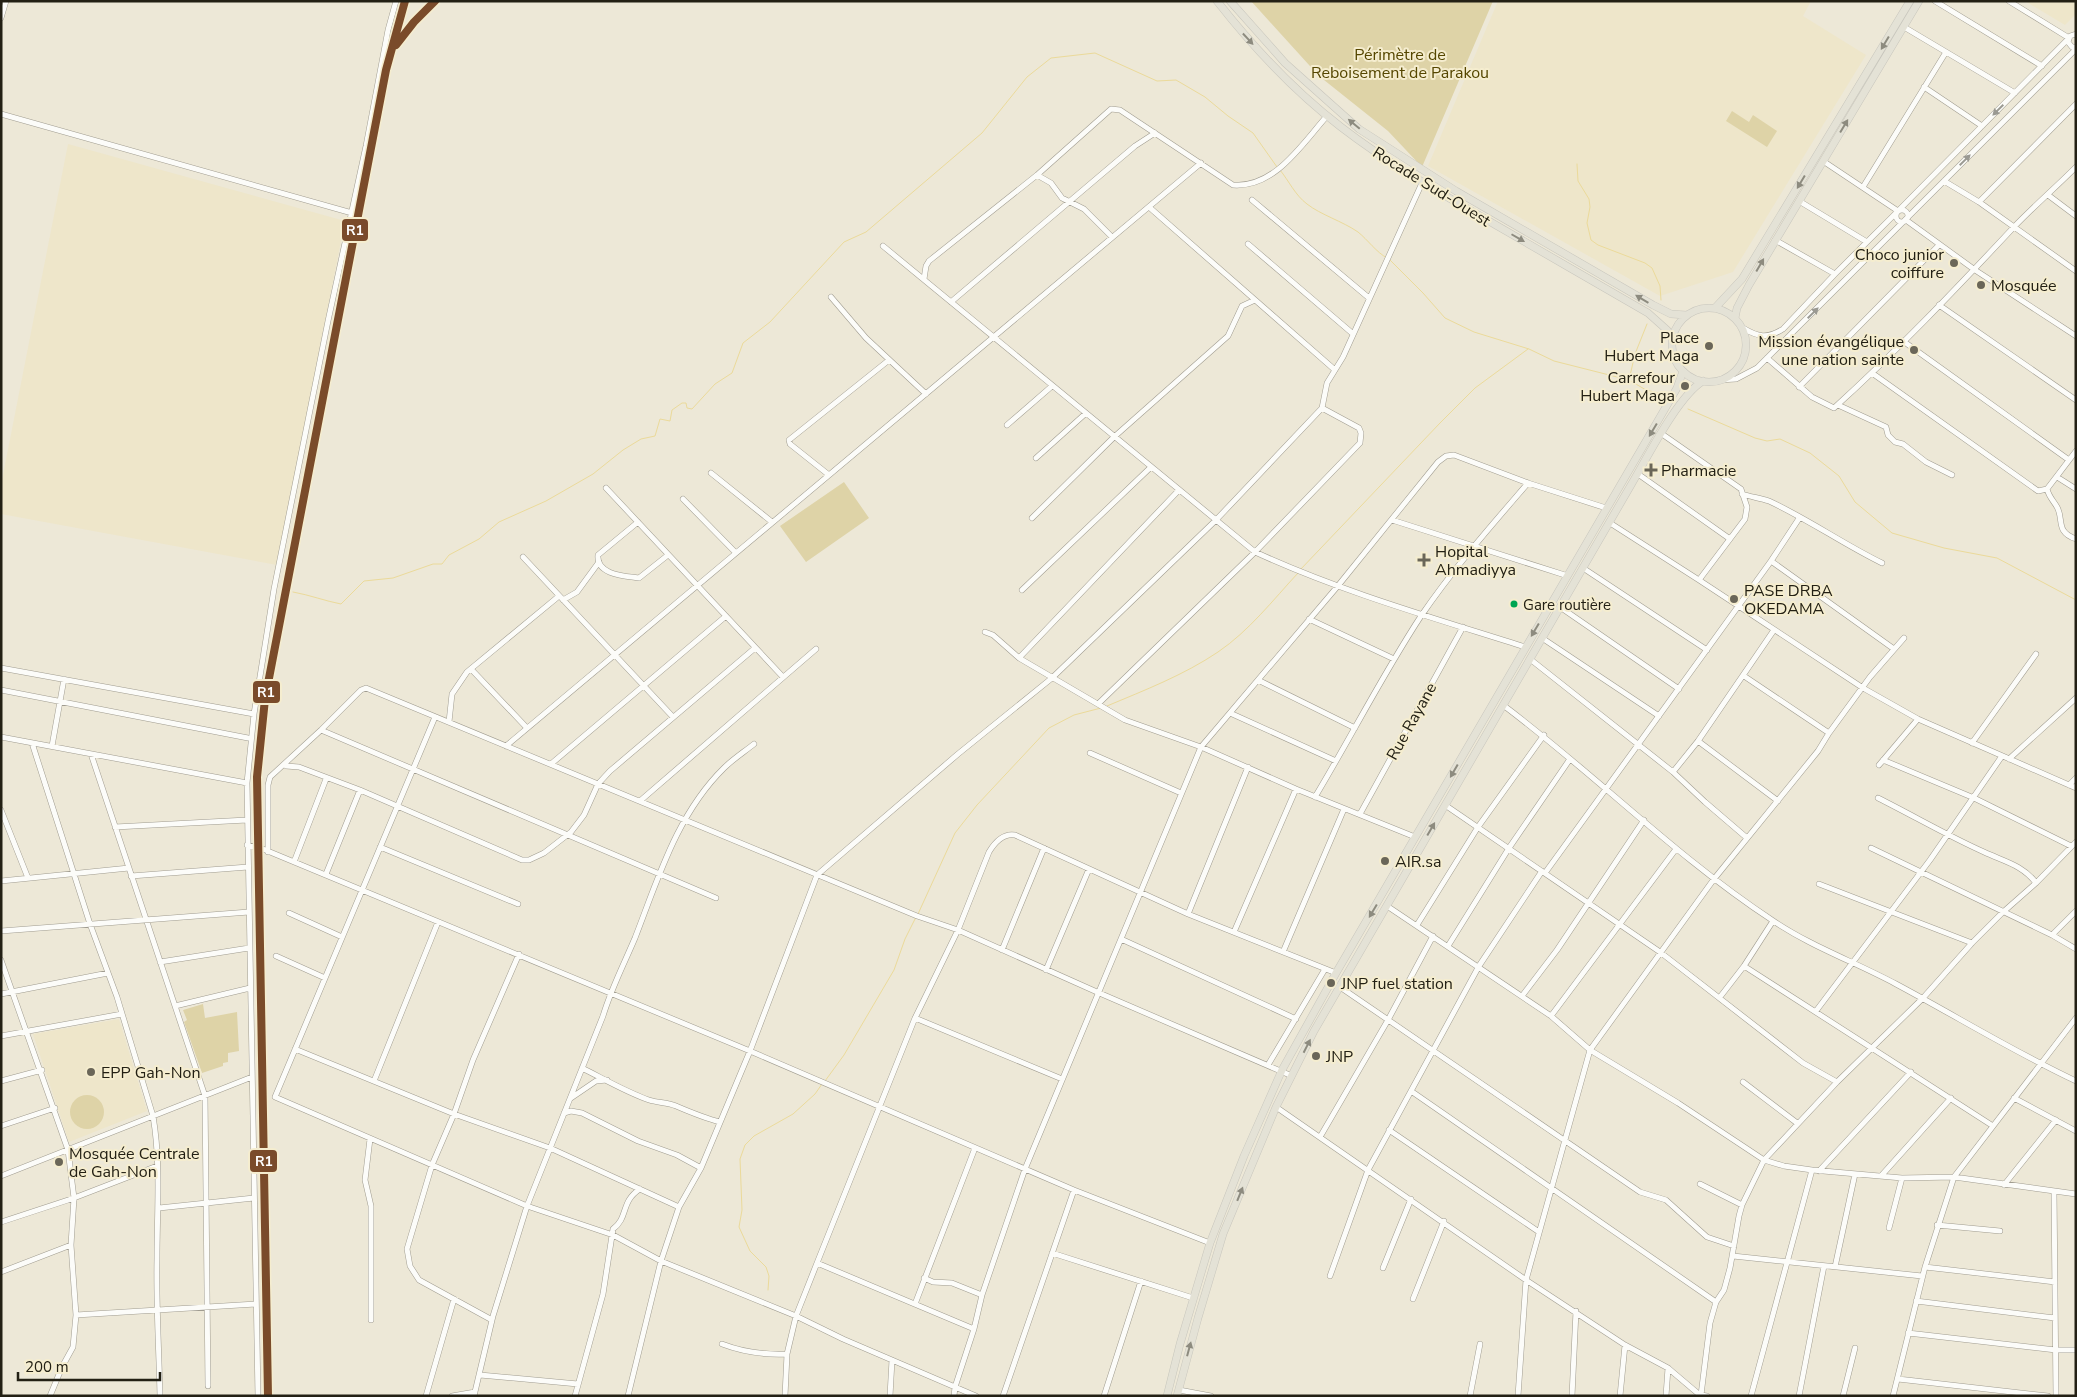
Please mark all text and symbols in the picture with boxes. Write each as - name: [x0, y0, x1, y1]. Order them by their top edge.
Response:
- one-way arrow: [1242, 32, 1254, 44]
- one-way arrow: [1880, 36, 1890, 49]
- park label: Périmètre de Reboisement de Parakou: [1311, 44, 1489, 84]
- one-way arrow: [1992, 104, 2004, 116]
- one-way arrow: [1348, 119, 1360, 130]
- one-way arrow: [1839, 120, 1848, 133]
- street label: Rocade Sud-Ouest: [1368, 142, 1495, 232]
- one-way arrow: [1959, 154, 1971, 166]
- one-way arrow: [1796, 175, 1805, 188]
- line badge: R1: [341, 218, 369, 242]
- text: R1: [346, 221, 364, 240]
- one-way arrow: [1510, 234, 1525, 242]
- place label: Choco junior coiffure: [1855, 244, 1944, 284]
- marker: Choco junior coiffure: [1948, 257, 1960, 269]
- one-way arrow: [1756, 258, 1764, 273]
- place label: Mosquée: [1991, 275, 2057, 297]
- marker: Mosquée: [1975, 279, 1987, 291]
- one-way arrow: [1636, 294, 1649, 303]
- one-way arrow: [1806, 307, 1818, 319]
- place label: Place Hubert Maga: [1604, 327, 1699, 367]
- place label: Mission évangélique une nation sainte: [1758, 331, 1904, 371]
- marker: Place Hubert Maga: [1703, 340, 1715, 352]
- marker: Mission évangélique une nation sainte: [1908, 344, 1920, 356]
- place label: Carrefour Hubert Maga: [1580, 367, 1675, 407]
- marker: Carrefour Hubert Maga: [1679, 380, 1691, 392]
- one-way arrow: [1648, 423, 1658, 436]
- place label: Pharmacie: [1661, 460, 1736, 482]
- marker: Pharmacie: [1645, 464, 1657, 476]
- place label: Hopital Ahmadiyya: [1435, 541, 1516, 581]
- marker: Hopital Ahmadiyya: [1417, 553, 1431, 567]
- place label: PASE DRBA OKEDAMA: [1744, 580, 1833, 620]
- marker: PASE DRBA OKEDAMA: [1728, 593, 1740, 605]
- place label: Gare routière: [1523, 595, 1611, 615]
- marker: Gare routière: [1509, 599, 1519, 609]
- one-way arrow: [1531, 624, 1540, 637]
- street label: Rue Rayane: [1382, 679, 1442, 764]
- line badge: R1: [252, 680, 281, 704]
- text: R1: [257, 683, 275, 702]
- one-way arrow: [1449, 764, 1458, 777]
- one-way arrow: [1426, 823, 1435, 836]
- place label: AIR.sa: [1395, 851, 1441, 873]
- marker: AIR.sa: [1379, 855, 1391, 867]
- one-way arrow: [1368, 905, 1377, 918]
- place label: JNP fuel station: [1340, 973, 1453, 995]
- marker: JNP fuel station: [1325, 977, 1337, 989]
- one-way arrow: [1303, 1039, 1311, 1054]
- place label: JNP: [1325, 1046, 1353, 1068]
- marker: JNP: [1310, 1050, 1322, 1062]
- place label: EPP Gah-Non: [101, 1062, 201, 1084]
- marker: EPP Gah-Non: [85, 1066, 97, 1078]
- place label: Mosquée Centrale de Gah-Non: [69, 1143, 199, 1183]
- line badge: R1: [249, 1149, 278, 1173]
- text: R1: [255, 1152, 273, 1171]
- marker: Mosquée Centrale de Gah-Non: [53, 1156, 65, 1168]
- one-way arrow: [1236, 1187, 1244, 1201]
- one-way arrow: [1186, 1341, 1194, 1356]
- scale bar: [18, 1350, 160, 1382]
- text: 200 m: [25, 1357, 69, 1377]

